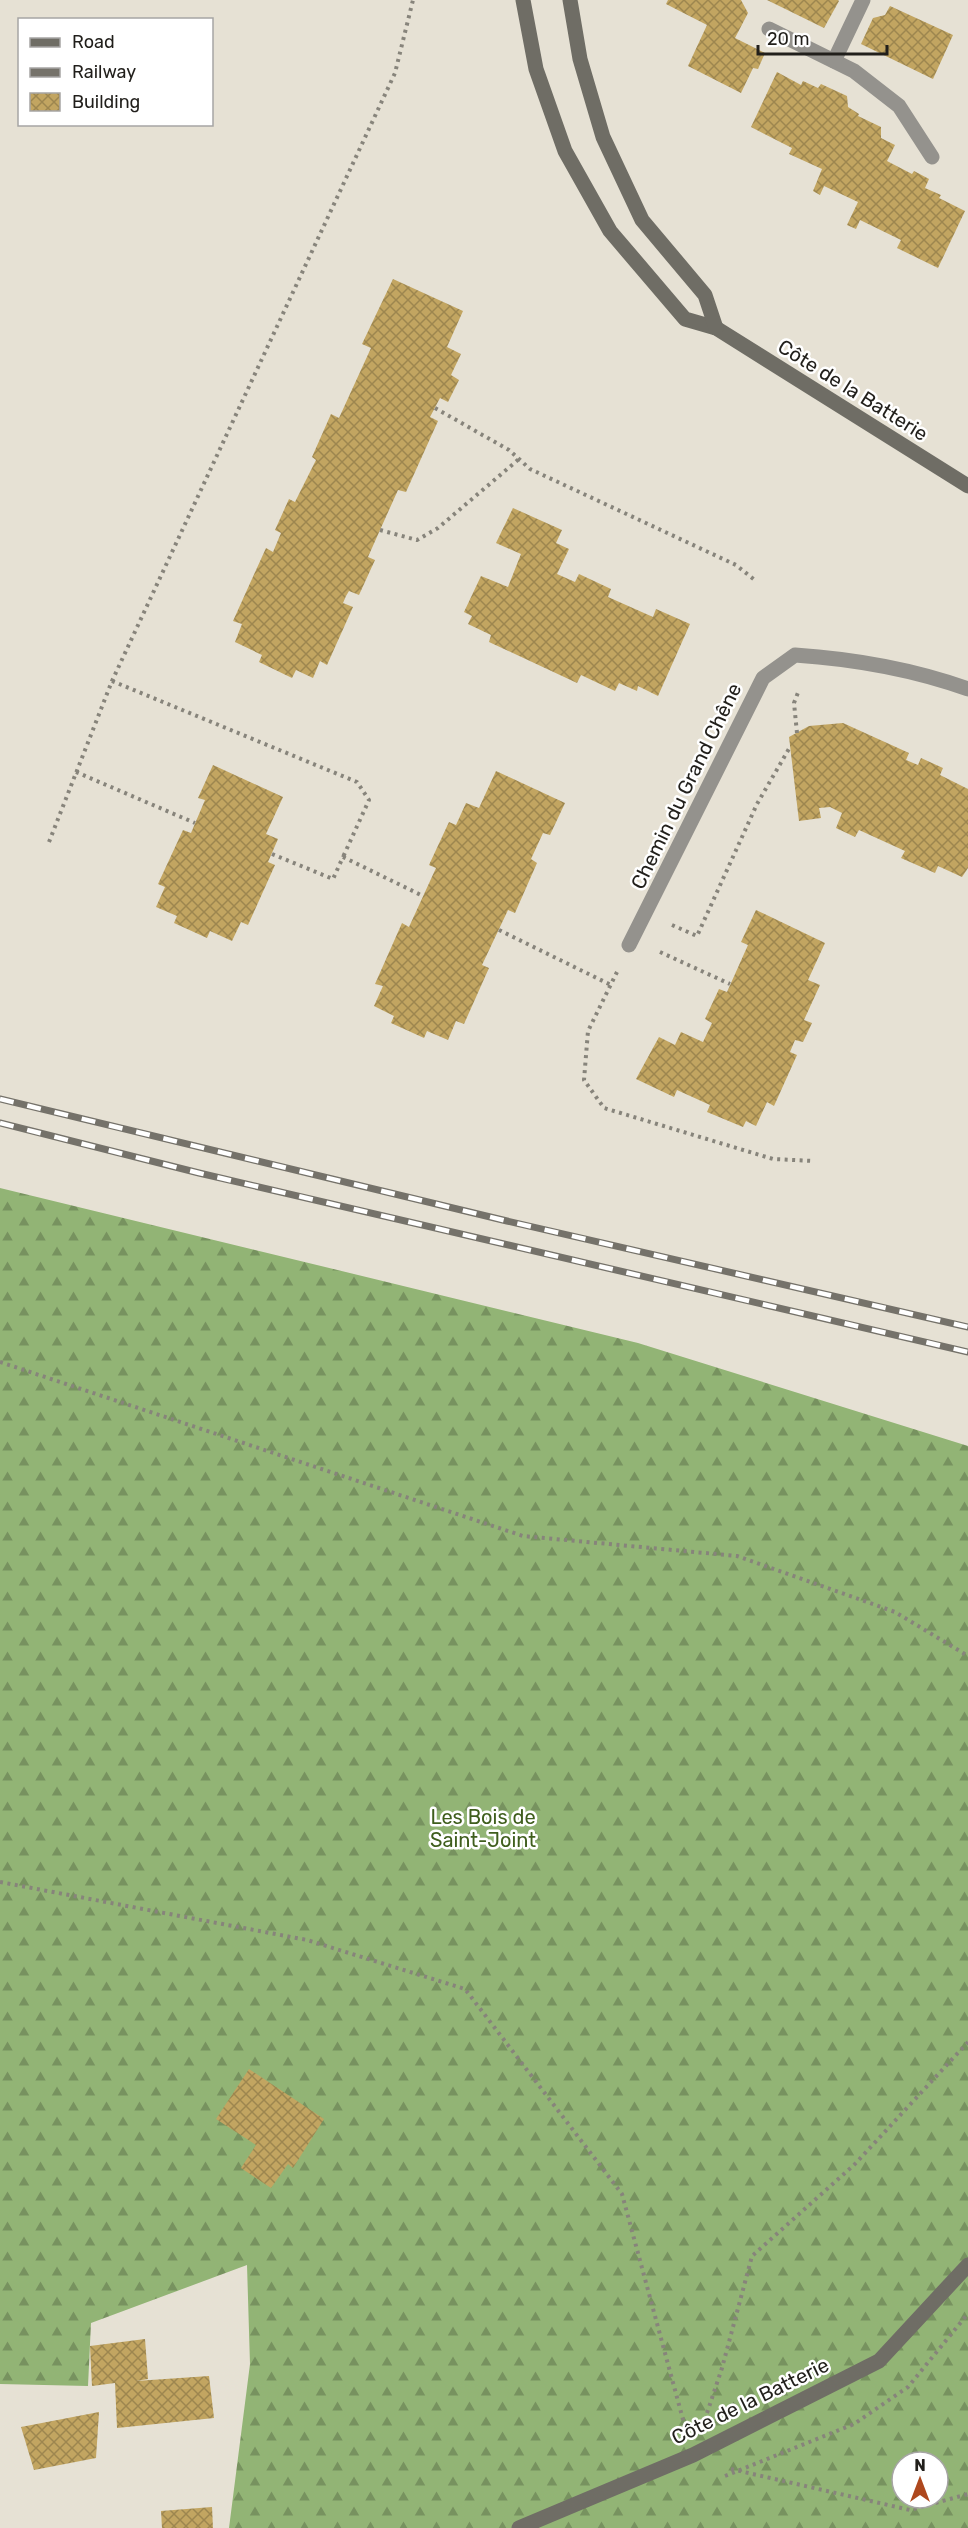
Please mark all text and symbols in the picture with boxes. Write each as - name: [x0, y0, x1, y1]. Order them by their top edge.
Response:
- legend: [18, 18, 213, 126]
- scale bar: [758, 18, 887, 56]
- text: 20 m: [767, 28, 809, 50]
- text: Road: [72, 31, 115, 53]
- text: Railway: [72, 61, 136, 83]
- text: Building: [72, 91, 140, 113]
- street label: Côte de la Batterie: [774, 334, 932, 446]
- street label: Chemin du Grand Chêne: [626, 679, 746, 893]
- park label: Les Bois de Saint-Joint: [430, 1805, 536, 1852]
- street label: Côte de la Batterie: [667, 2352, 833, 2450]
- north arrow: [890, 2450, 950, 2510]
- text: N: [914, 2456, 926, 2475]

